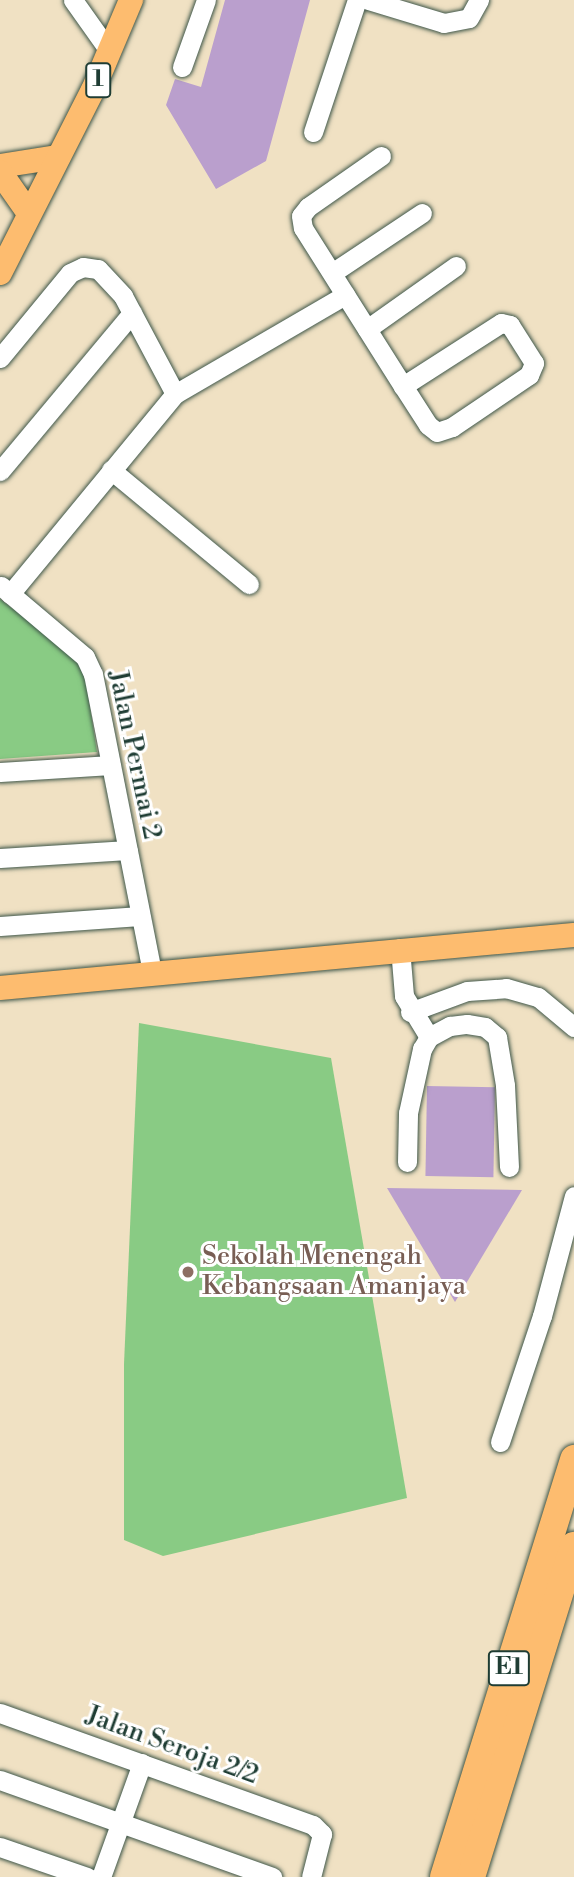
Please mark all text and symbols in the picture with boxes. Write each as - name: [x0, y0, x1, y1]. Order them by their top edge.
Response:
- road number: 1: [84, 60, 112, 100]
- street label: Jalan Permai 2: [101, 668, 167, 842]
- place label: Sekolah Menengah Kebangsaan Amanjaya: [202, 1241, 466, 1302]
- marker: Sekolah Menengah Kebangsaan Amanjaya: [180, 1264, 196, 1280]
- road number: E1: [486, 1648, 532, 1688]
- street label: Jalan Seroja 2/2: [82, 1700, 262, 1792]

